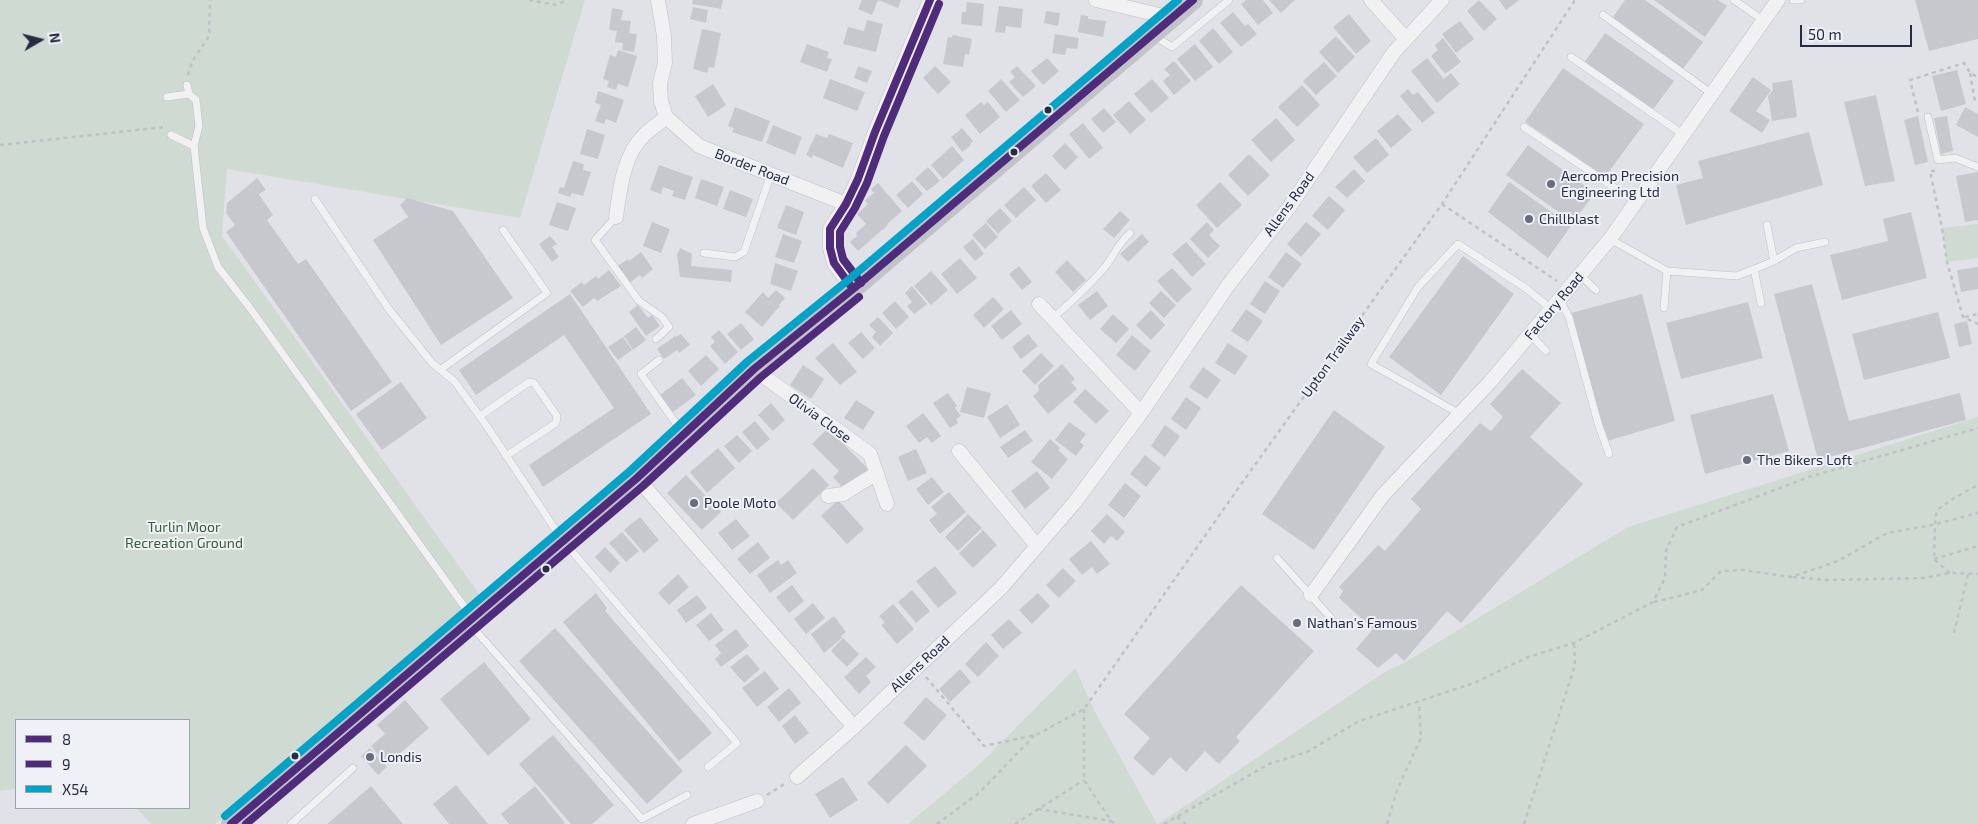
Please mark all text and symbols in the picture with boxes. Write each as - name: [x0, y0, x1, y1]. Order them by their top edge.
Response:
- north arrow: [15, 15, 65, 65]
- scale bar: [1803, 15, 1916, 47]
- text: 50 m: [1808, 25, 1842, 43]
- text: N: [46, 32, 64, 44]
- unlabelled marker: [1043, 105, 1053, 115]
- street label: Border Road: [712, 145, 792, 189]
- unlabelled marker: [1009, 147, 1019, 157]
- place label: Aercomp Precision Engineering Ltd: [1561, 168, 1679, 200]
- street label: Allens Road: [1260, 169, 1318, 239]
- marker: Aercomp Precision Engineering Ltd: [1545, 178, 1557, 190]
- place label: Chillblast: [1539, 211, 1599, 227]
- marker: Chillblast: [1523, 213, 1535, 225]
- street label: Factory Road: [1521, 269, 1587, 343]
- street label: Upton Trailway: [1298, 313, 1368, 401]
- street label: Olivia Close: [785, 390, 855, 446]
- place label: The Bikers Loft: [1757, 452, 1852, 468]
- marker: The Bikers Loft: [1741, 454, 1753, 466]
- place label: Poole Moto: [704, 495, 776, 511]
- marker: Poole Moto: [688, 497, 700, 509]
- park label: Turlin Moor Recreation Ground: [125, 519, 243, 552]
- unlabelled marker: [541, 564, 551, 574]
- place label: Nathan's Famous: [1307, 615, 1417, 631]
- marker: Nathan's Famous: [1291, 617, 1303, 629]
- street label: Allens Road: [887, 632, 953, 696]
- legend: [15, 719, 190, 809]
- text: 8: [62, 730, 71, 748]
- place label: Londis: [380, 749, 422, 765]
- unlabelled marker: [290, 751, 300, 761]
- marker: Londis: [364, 751, 376, 763]
- text: 9: [62, 755, 71, 773]
- text: X54: [62, 780, 88, 798]

